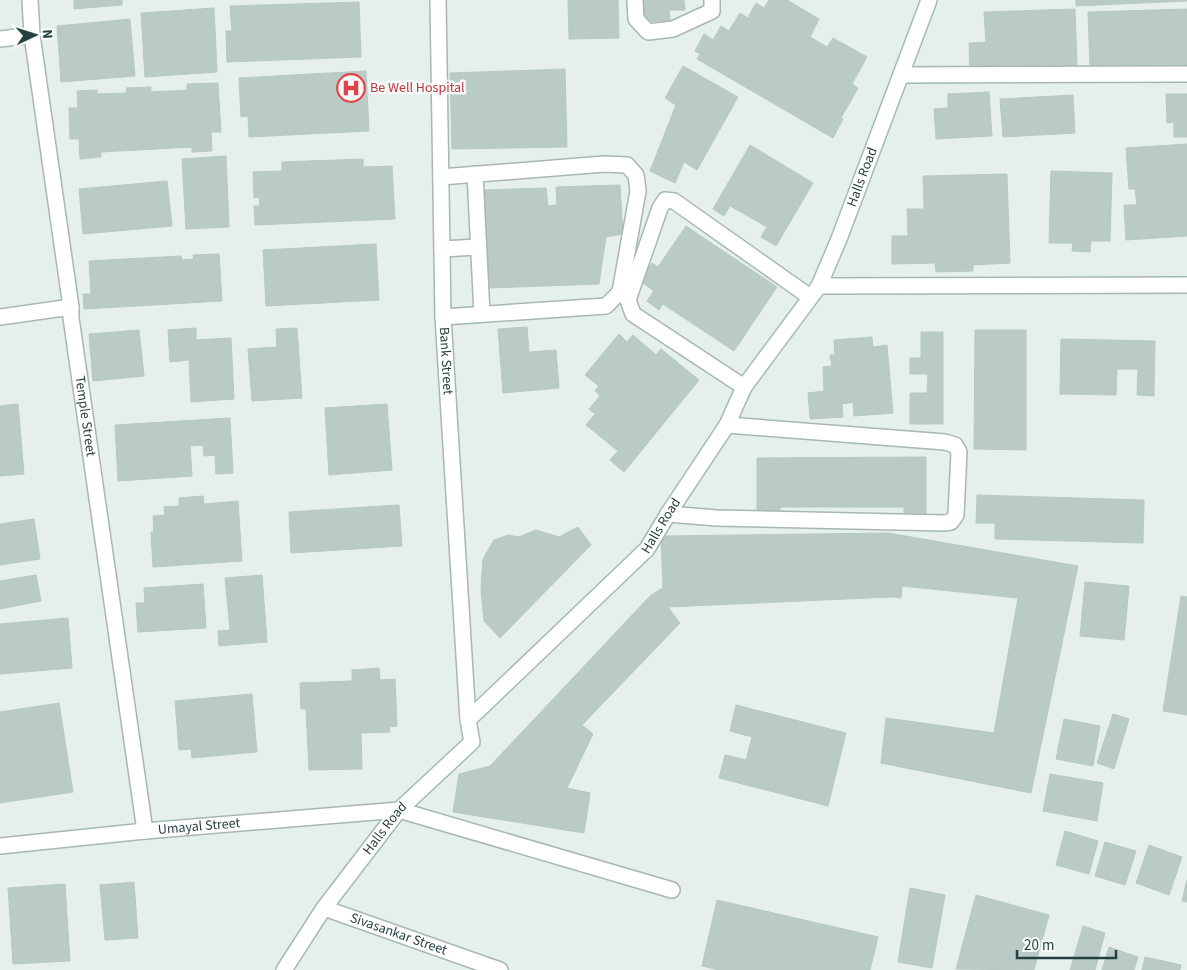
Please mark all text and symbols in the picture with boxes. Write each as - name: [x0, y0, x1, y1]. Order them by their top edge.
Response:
- north arrow: [10, 10, 60, 60]
- text: N: [37, 29, 57, 40]
- hospital icon: Be Well Hospital: [336, 73, 366, 103]
- place label: Be Well Hospital: [370, 78, 465, 98]
- street label: Halls Road: [842, 145, 883, 210]
- street label: Bank Street: [434, 326, 458, 396]
- street label: Temple Street: [69, 374, 101, 458]
- street label: Halls Road: [636, 494, 686, 558]
- street label: Halls Road: [358, 797, 412, 859]
- street label: Umayal Street: [157, 813, 241, 840]
- street label: Sivasankar Street: [347, 908, 450, 961]
- scale bar: [1017, 928, 1116, 960]
- text: 20 m: [1024, 935, 1054, 956]

